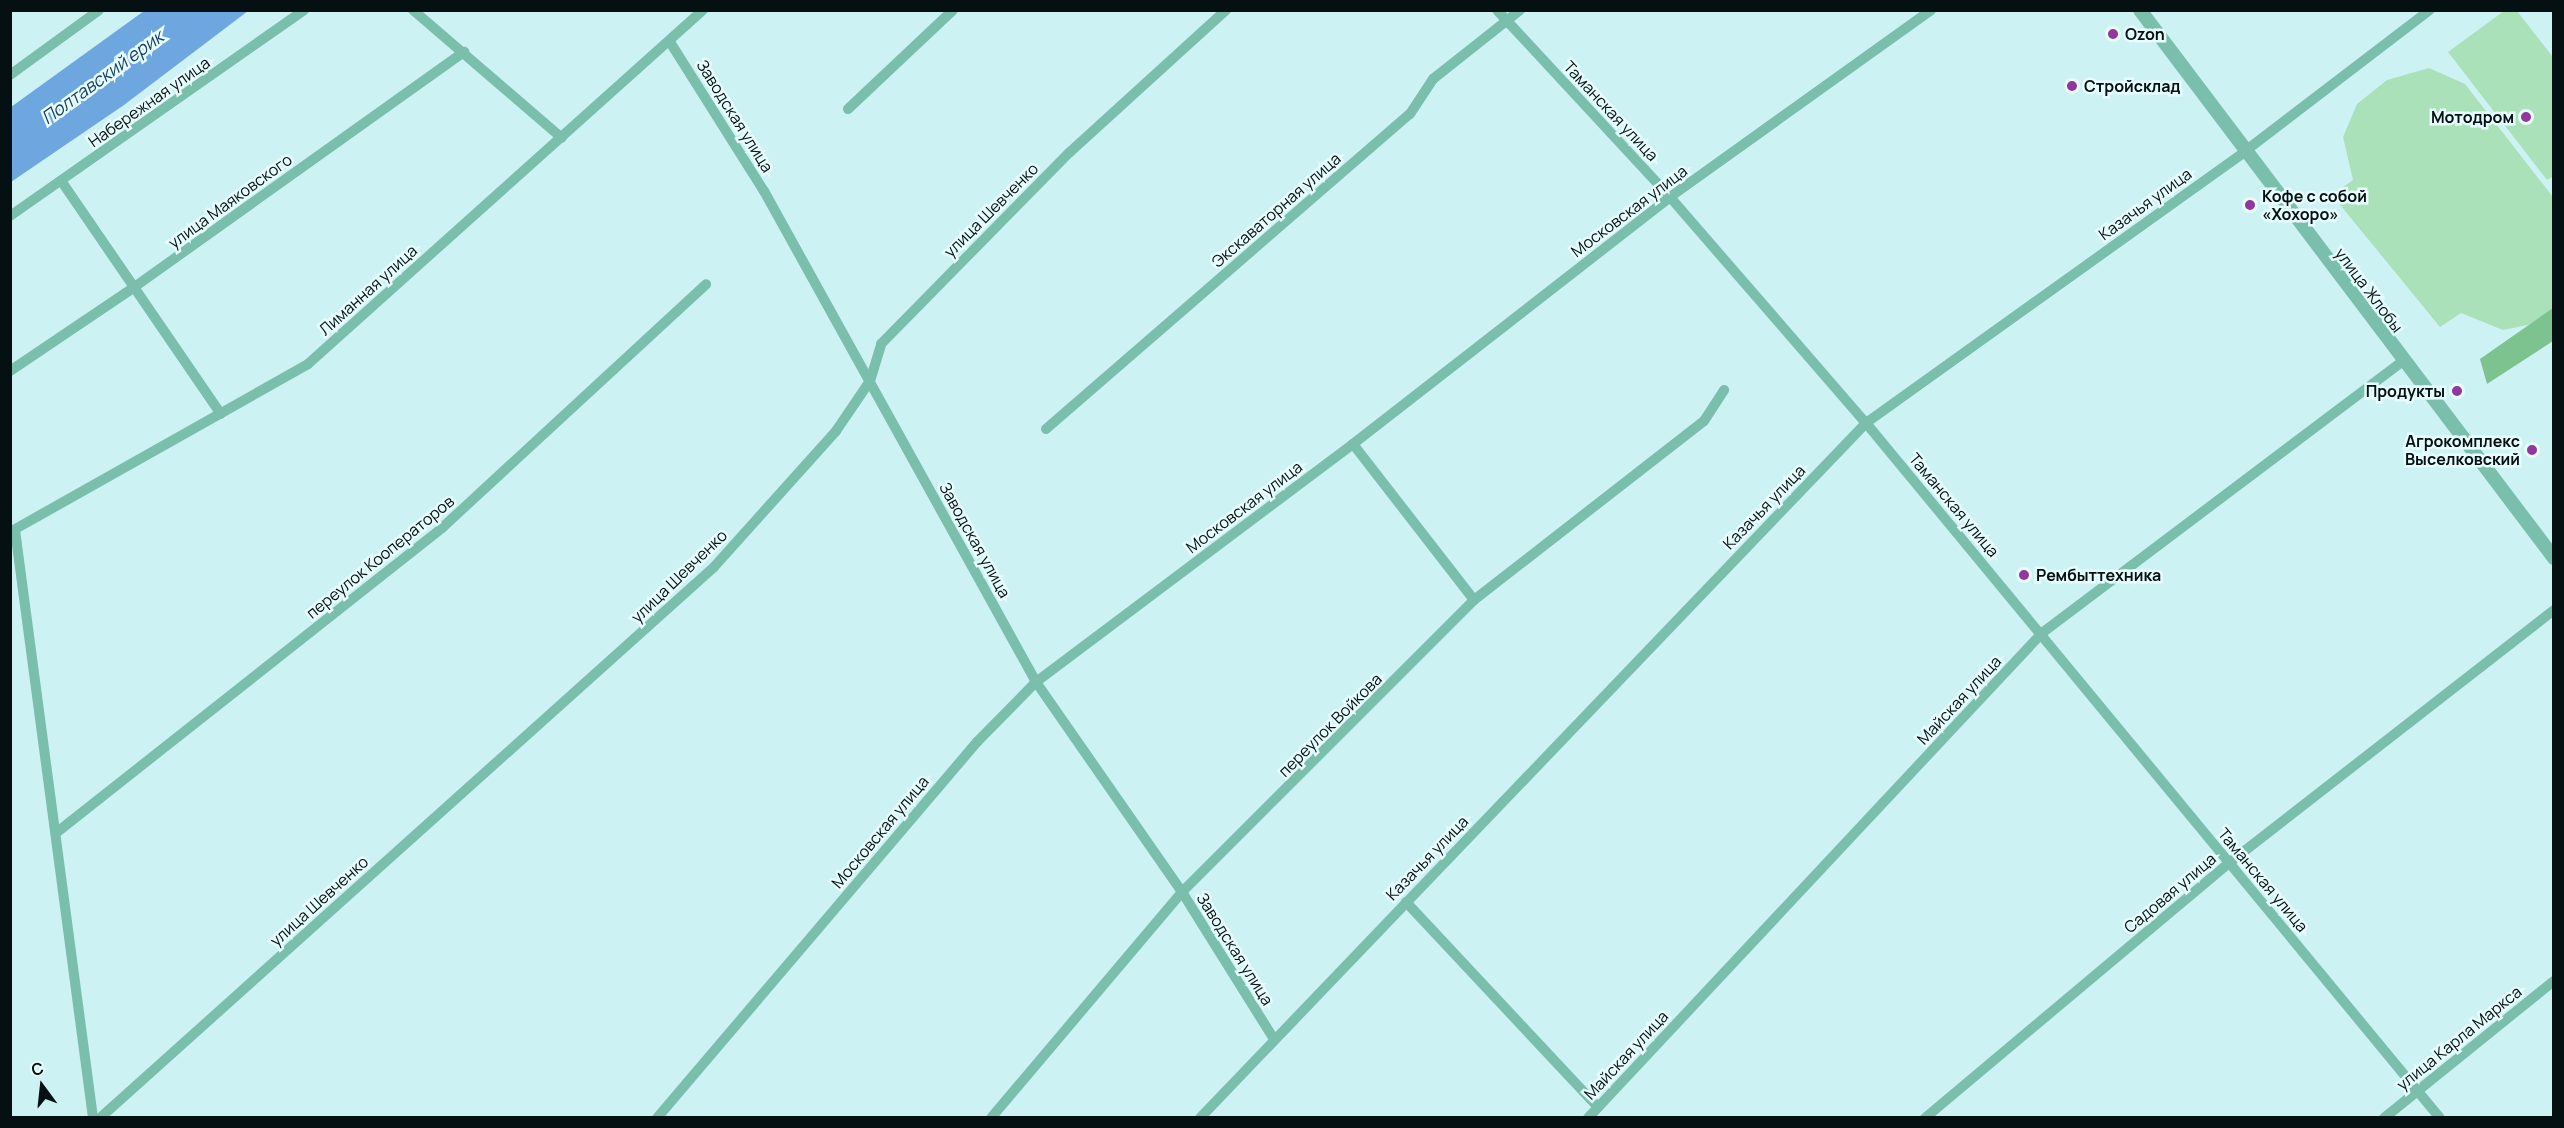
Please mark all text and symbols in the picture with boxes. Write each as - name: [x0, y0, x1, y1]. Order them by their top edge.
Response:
- place label: Ozon: [2125, 24, 2165, 44]
- water label: Полтавский ерик: [37, 26, 167, 128]
- marker: Ozon: [2106, 27, 2120, 41]
- street label: Набережная улица: [85, 53, 213, 151]
- street label: Заводская улица: [693, 56, 777, 176]
- street label: Таманская улица: [1560, 57, 1662, 165]
- place label: Стройсклад: [2084, 76, 2180, 96]
- marker: Стройсклад: [2065, 79, 2079, 93]
- place label: Мотодром: [2431, 107, 2514, 127]
- marker: Мотодром: [2519, 110, 2533, 124]
- street label: Экскаваторная улица: [1208, 149, 1344, 271]
- street label: улица Маяковского: [164, 150, 296, 252]
- street label: улица Шевченко: [940, 159, 1042, 261]
- street label: Московская улица: [1567, 161, 1691, 261]
- street label: Казачья улица: [2095, 164, 2195, 244]
- place label: Кофе с собой «Хохоро»: [2262, 186, 2367, 224]
- marker: Кофе с собой «Хохоро»: [2243, 198, 2257, 212]
- street label: Лиманная улица: [315, 241, 421, 339]
- street label: улица Жлобы: [2331, 244, 2407, 336]
- place label: Продукты: [2366, 381, 2445, 401]
- marker: Продукты: [2450, 384, 2464, 398]
- place label: Агрокомплекс Выселковский: [2405, 431, 2520, 469]
- marker: Агрокомплекс Выселковский: [2525, 443, 2539, 457]
- street label: Таманская улица: [1905, 449, 2003, 561]
- street label: Московская улица: [1182, 457, 1306, 557]
- street label: Казачья улица: [1719, 461, 1809, 553]
- street label: Заводская улица: [935, 479, 1015, 601]
- street label: переулок Кооператоров: [302, 491, 458, 623]
- street label: улица Шевченко: [627, 525, 731, 627]
- place label: Рембыттехника: [2036, 565, 2161, 585]
- marker: Рембыттехника: [2017, 568, 2031, 582]
- street label: Майская улица: [1913, 652, 2005, 748]
- street label: переулок Войкова: [1274, 669, 1386, 781]
- street label: Московская улица: [827, 772, 933, 892]
- street label: Казачья улица: [1382, 812, 1472, 904]
- street label: Таманская улица: [2214, 824, 2312, 936]
- street label: Садовая улица: [2120, 849, 2220, 937]
- street label: улица Шевченко: [266, 852, 372, 950]
- street label: Заводская улица: [1193, 889, 1277, 1009]
- street label: улица Карла Маркса: [2393, 982, 2525, 1094]
- street label: Майская улица: [1580, 1007, 1672, 1103]
- north arrow: [12, 1056, 72, 1116]
- text: С: [29, 1056, 46, 1081]

